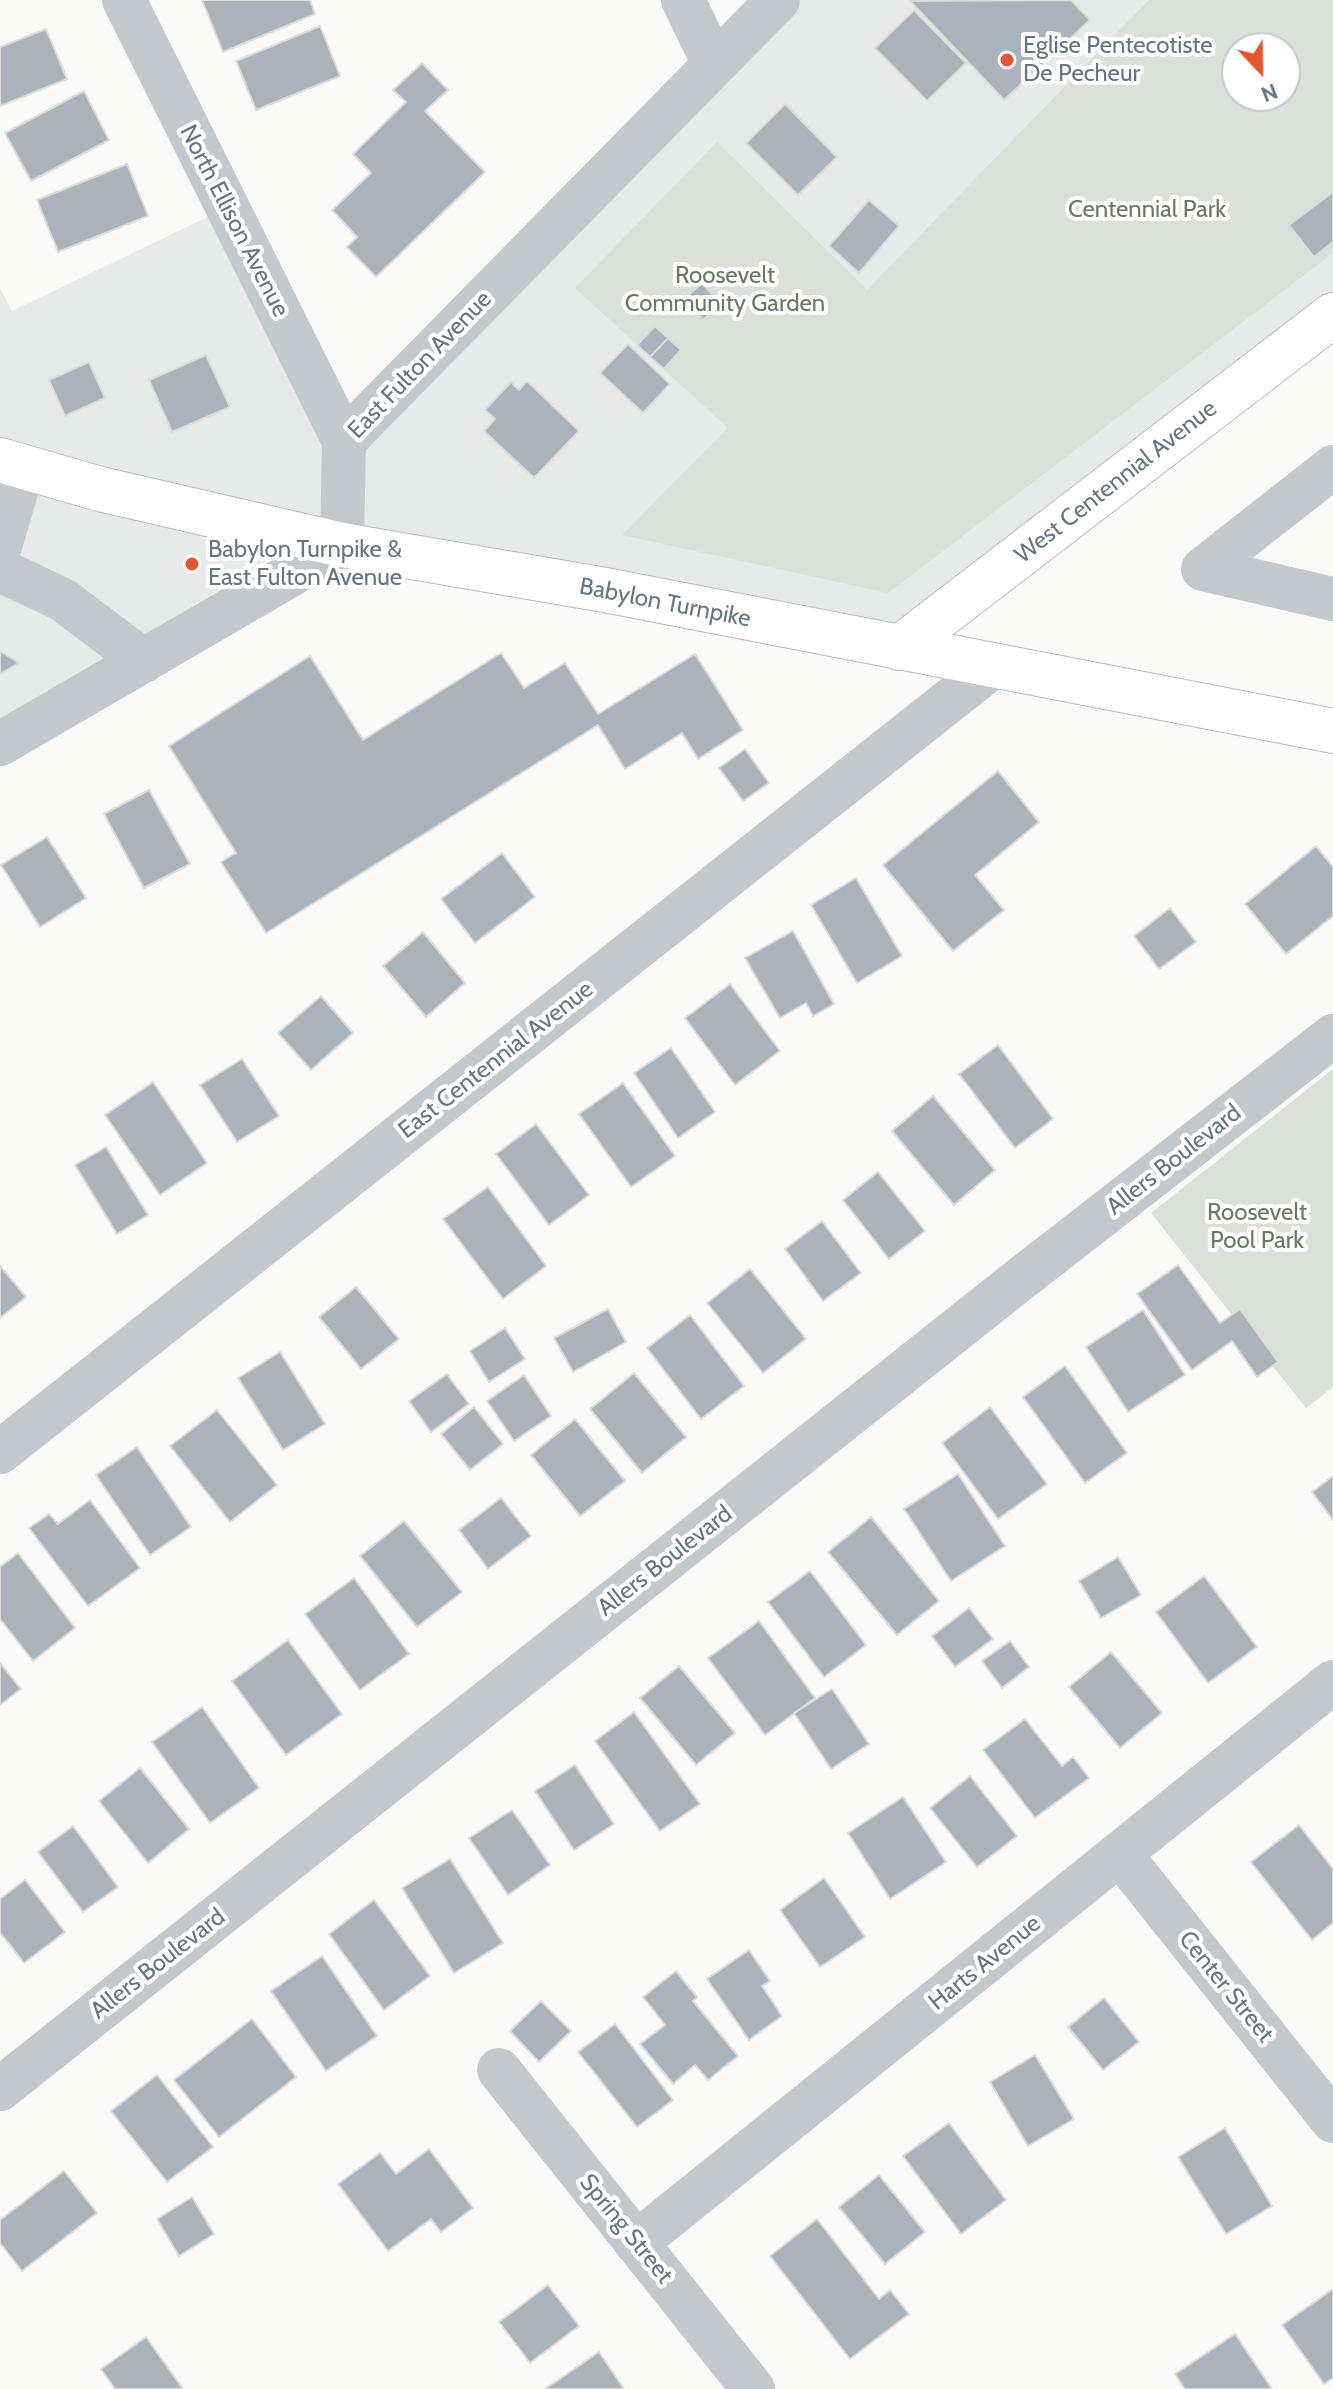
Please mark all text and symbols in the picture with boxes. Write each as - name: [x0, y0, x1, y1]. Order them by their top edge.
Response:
- place label: Eglise Pentecotiste De Pecheur: [1023, 32, 1213, 88]
- north arrow: [1221, 32, 1301, 112]
- marker: Eglise Pentecotiste De Pecheur: [998, 51, 1016, 69]
- text: N: [1257, 77, 1282, 108]
- street label: North Ellison Avenue: [173, 120, 295, 322]
- park label: Centennial Park: [1068, 196, 1226, 224]
- park label: Roosevelt Community Garden: [625, 262, 825, 318]
- street label: East Fulton Avenue: [342, 285, 498, 445]
- street label: West Centennial Avenue: [1009, 394, 1223, 570]
- place label: Babylon Turnpike & East Fulton Avenue: [208, 536, 402, 592]
- marker: Babylon Turnpike & East Fulton Avenue: [183, 555, 201, 573]
- street label: Babylon Turnpike: [577, 572, 753, 634]
- street label: East Centennial Avenue: [393, 975, 599, 1145]
- street label: Allers Boulevard: [1101, 1099, 1247, 1221]
- park label: Roosevelt Pool Park: [1207, 1199, 1307, 1255]
- street label: Allers Boulevard: [592, 1500, 738, 1622]
- street label: Allers Boulevard: [85, 1903, 231, 2025]
- street label: Harts Avenue: [923, 1909, 1047, 2017]
- street label: Center Street: [1172, 1926, 1280, 2048]
- street label: Spring Street: [573, 2169, 679, 2289]

